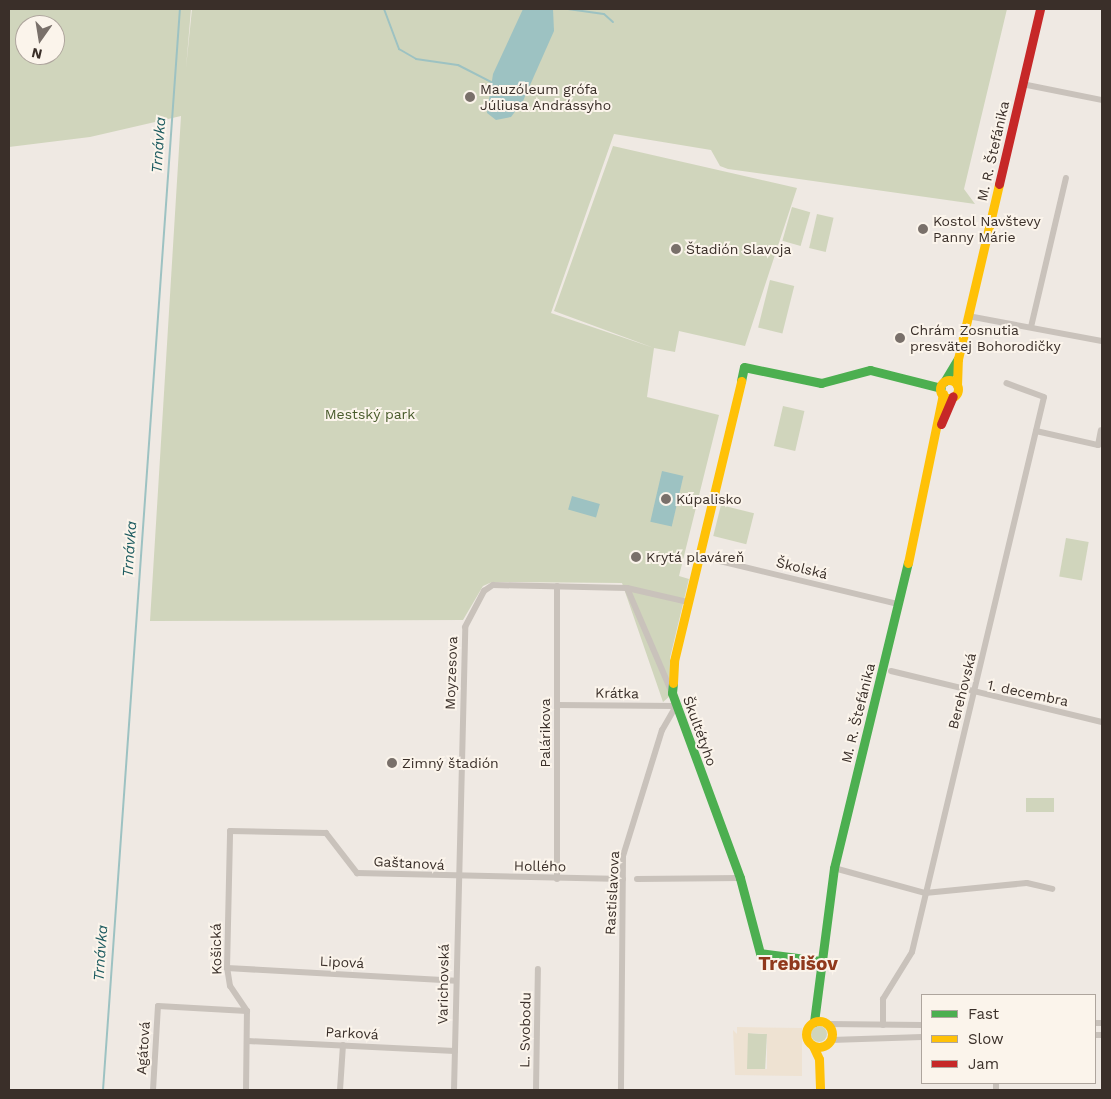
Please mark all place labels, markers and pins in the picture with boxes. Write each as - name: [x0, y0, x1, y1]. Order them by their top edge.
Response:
- place label: Mauzóleum grófa Júliusa Andrássyho: [480, 81, 612, 114]
- marker: Mauzóleum grófa Júliusa Andrássyho: [464, 91, 476, 103]
- place label: Kostol Navštevy Panny Márie: [933, 213, 1041, 246]
- marker: Kostol Navštevy Panny Márie: [917, 223, 929, 235]
- place label: Štadión Slavoja: [686, 241, 791, 257]
- marker: Štadión Slavoja: [670, 243, 682, 255]
- place label: Chrám Zosnutia presvätej Bohorodičky: [910, 322, 1061, 354]
- marker: Chrám Zosnutia presvätej Bohorodičky: [894, 332, 906, 344]
- place label: Kúpalisko: [676, 491, 742, 507]
- marker: Kúpalisko: [660, 493, 672, 505]
- place label: Krytá plaváreň: [646, 549, 745, 565]
- marker: Krytá plaváreň: [630, 551, 642, 563]
- place label: Zimný štadión: [402, 755, 499, 771]
- marker: Zimný štadión: [386, 757, 398, 769]

